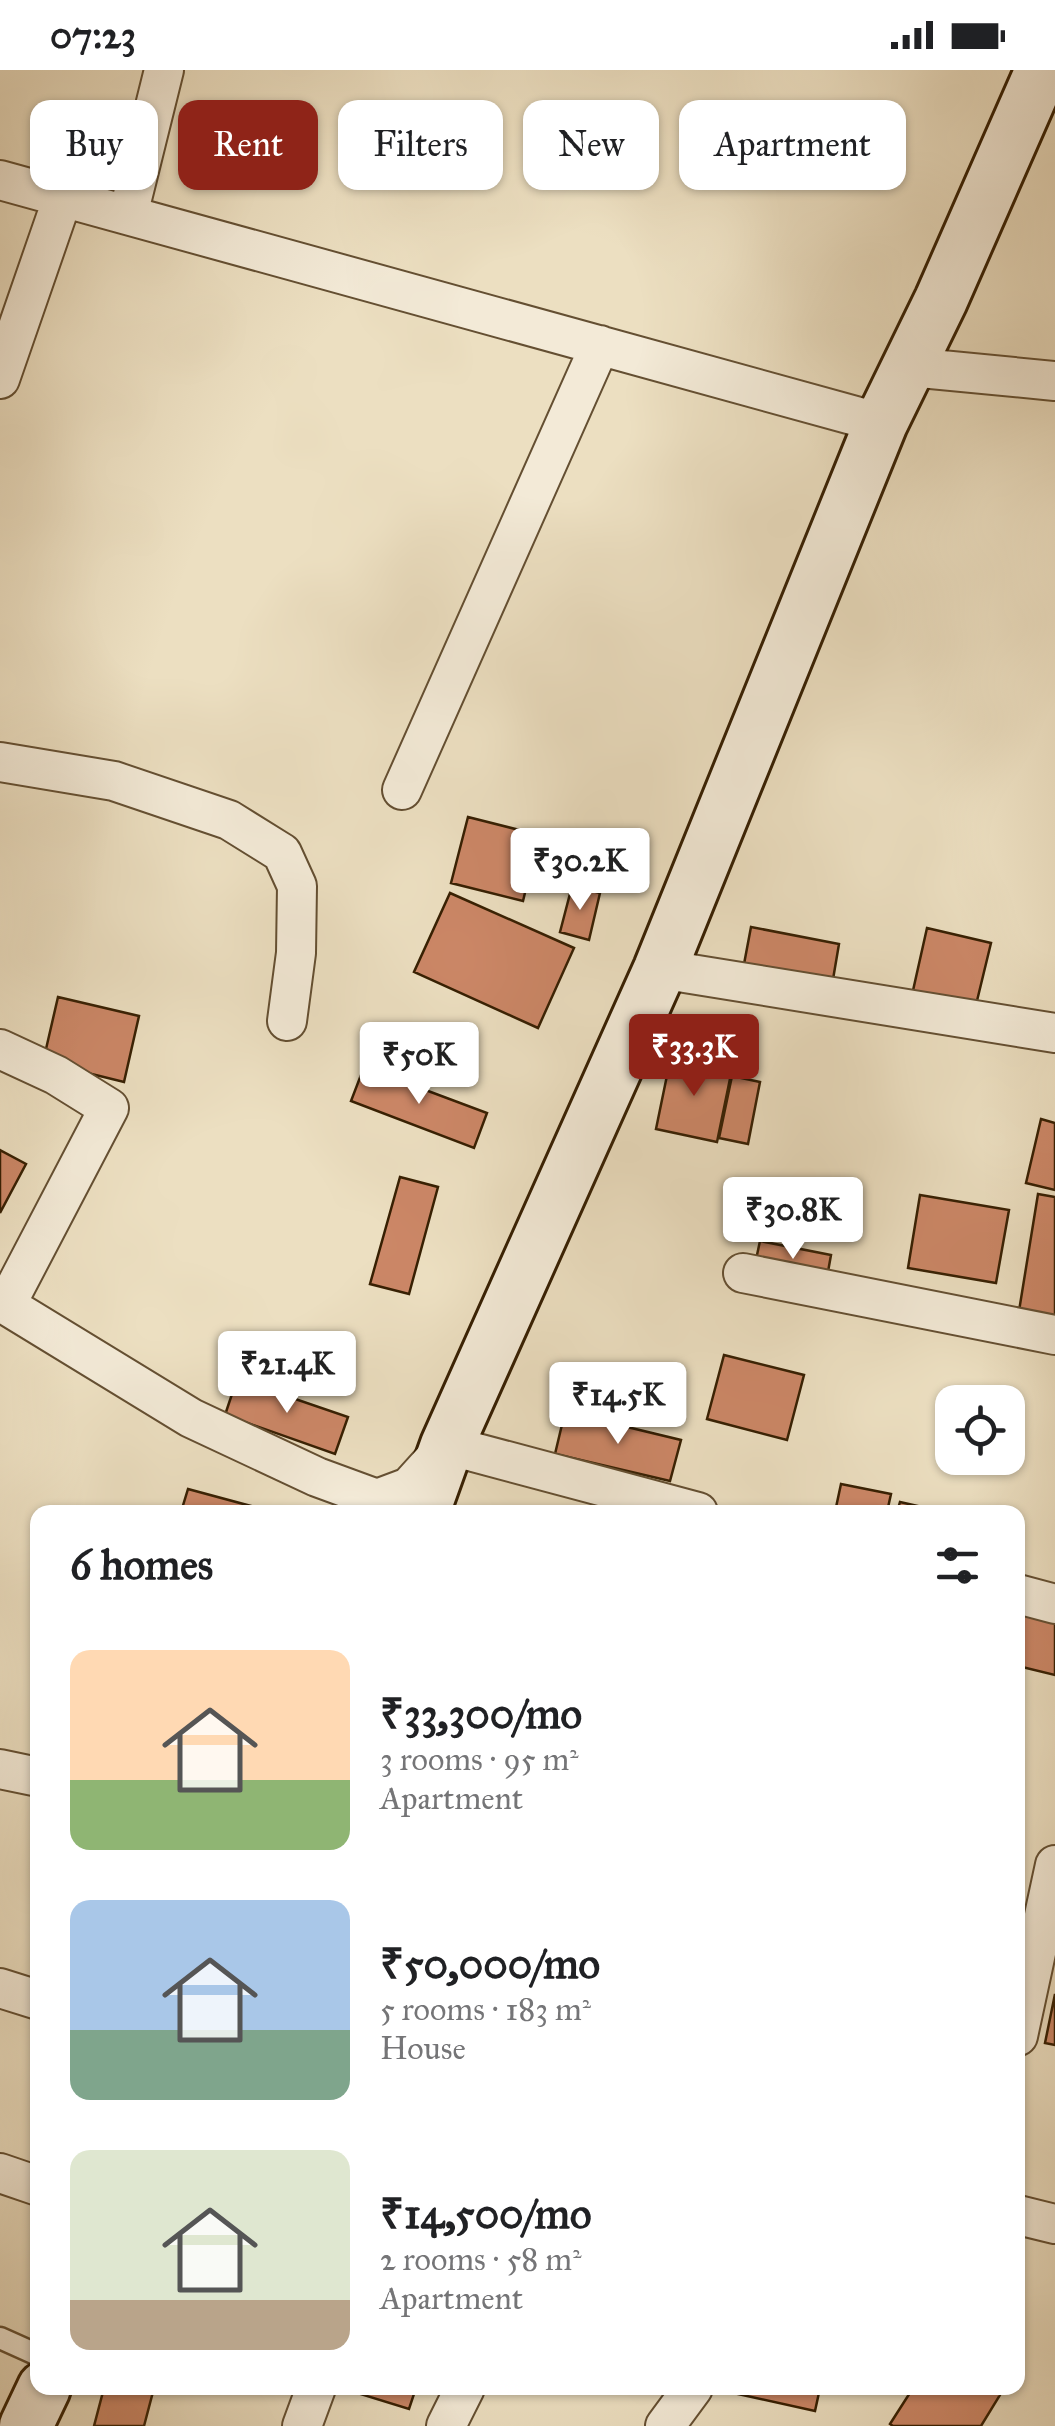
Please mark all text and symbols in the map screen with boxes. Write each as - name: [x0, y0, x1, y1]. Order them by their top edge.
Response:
- text: 07:23: [50, 12, 136, 58]
- chip: Buy: [30, 100, 158, 190]
- chip: Rent: [178, 100, 318, 190]
- chip: Filters: [338, 100, 503, 190]
- chip: New: [523, 100, 659, 190]
- chip: Apartment: [679, 100, 906, 190]
- pin: ₹30.2K: [499, 828, 661, 913]
- text: ₹30.2K: [533, 841, 627, 880]
- pin: ₹33.3K: [613, 1014, 775, 1099]
- pin: ₹50K: [360, 1022, 478, 1107]
- text: ₹33.3K: [651, 1027, 737, 1066]
- text: ₹50K: [382, 1035, 456, 1074]
- pin: ₹30.8K: [712, 1177, 874, 1262]
- text: ₹30.8K: [745, 1190, 841, 1229]
- pin: ₹21.4K: [206, 1331, 368, 1416]
- text: ₹21.4K: [240, 1344, 334, 1383]
- pin: ₹14.5K: [537, 1362, 699, 1447]
- text: ₹14.5K: [571, 1375, 665, 1414]
- map controls: [935, 1385, 1025, 1475]
- button: locate: [935, 1385, 1025, 1475]
- icon: filters: [930, 1538, 985, 1593]
- text: 6 homes: [70, 1539, 213, 1591]
- text: ₹33,300/mo: [380, 1688, 582, 1740]
- icon: home: [150, 1690, 270, 1810]
- text: 3 rooms · 95 m²: [380, 1740, 579, 1779]
- text: Apartment: [380, 1779, 523, 1818]
- text: ₹50,000/mo: [380, 1938, 600, 1990]
- icon: home: [150, 1940, 270, 2060]
- text: 5 rooms · 183 m²: [380, 1990, 591, 2029]
- text: House: [380, 2029, 466, 2068]
- text: ₹14,500/mo: [380, 2188, 591, 2240]
- icon: home: [150, 2190, 270, 2310]
- text: 2 rooms · 58 m²: [380, 2240, 581, 2279]
- text: Apartment: [380, 2279, 523, 2318]

